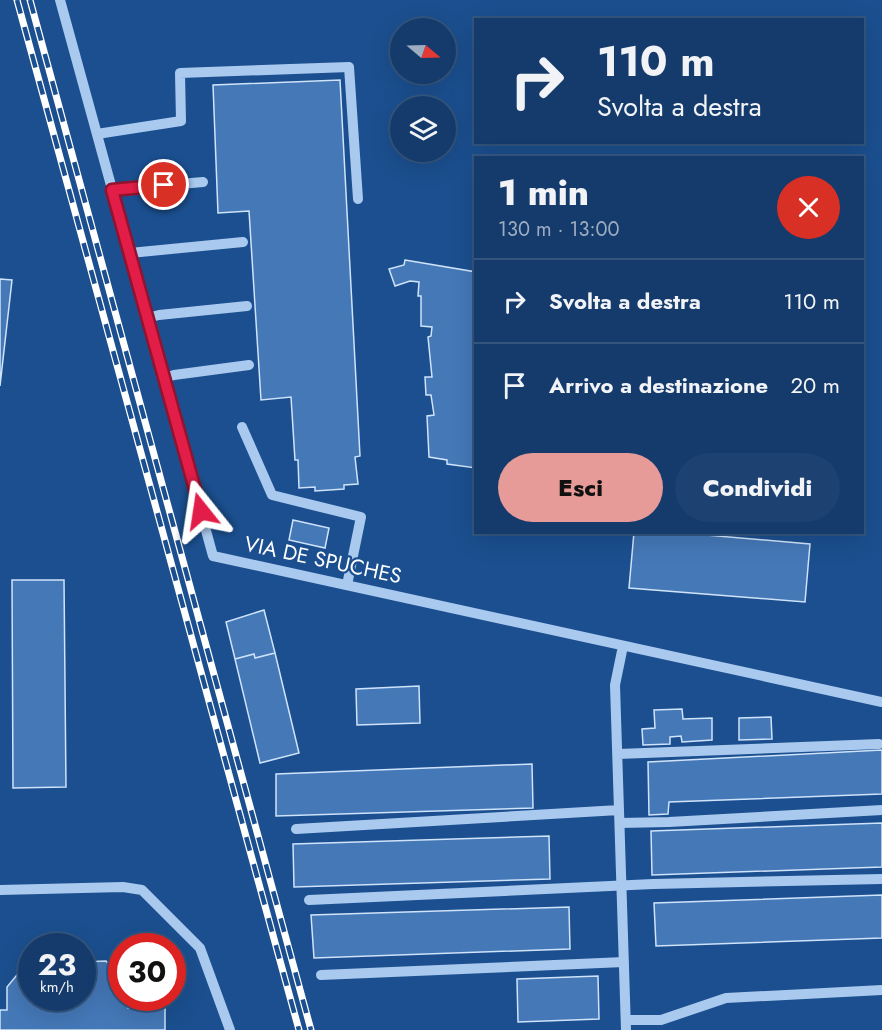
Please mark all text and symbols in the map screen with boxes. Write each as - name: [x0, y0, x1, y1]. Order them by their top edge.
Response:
- north arrow: [390, 18, 456, 84]
- map controls: [390, 18, 456, 162]
- text: 110 m: [597, 31, 715, 92]
- icon: right: [498, 42, 576, 120]
- text: Svolta a destra: [597, 87, 762, 126]
- button: layers: [390, 96, 456, 162]
- pin: [138, 159, 189, 210]
- text: 1 min: [498, 166, 589, 218]
- icon: arrive: [147, 168, 180, 201]
- button: close: [777, 176, 840, 239]
- text: 130 m · 13:00: [498, 215, 619, 244]
- icon: right: [498, 285, 531, 318]
- text: Svolta a destra: [549, 285, 701, 317]
- text: 110 m: [783, 285, 840, 317]
- icon: arrive: [498, 369, 531, 402]
- text: Arrivo a destinazione: [549, 369, 768, 401]
- text: 20 m: [791, 369, 840, 401]
- button: Esci: [498, 453, 663, 522]
- button: Condividi: [675, 453, 840, 522]
- position arrow: [169, 479, 233, 543]
- street label: VIA DE SPUCHES: [242, 529, 404, 591]
- speed limit sign: 30: [108, 933, 186, 1011]
- text: 23: [38, 943, 76, 986]
- text: km/h: [40, 976, 74, 998]

